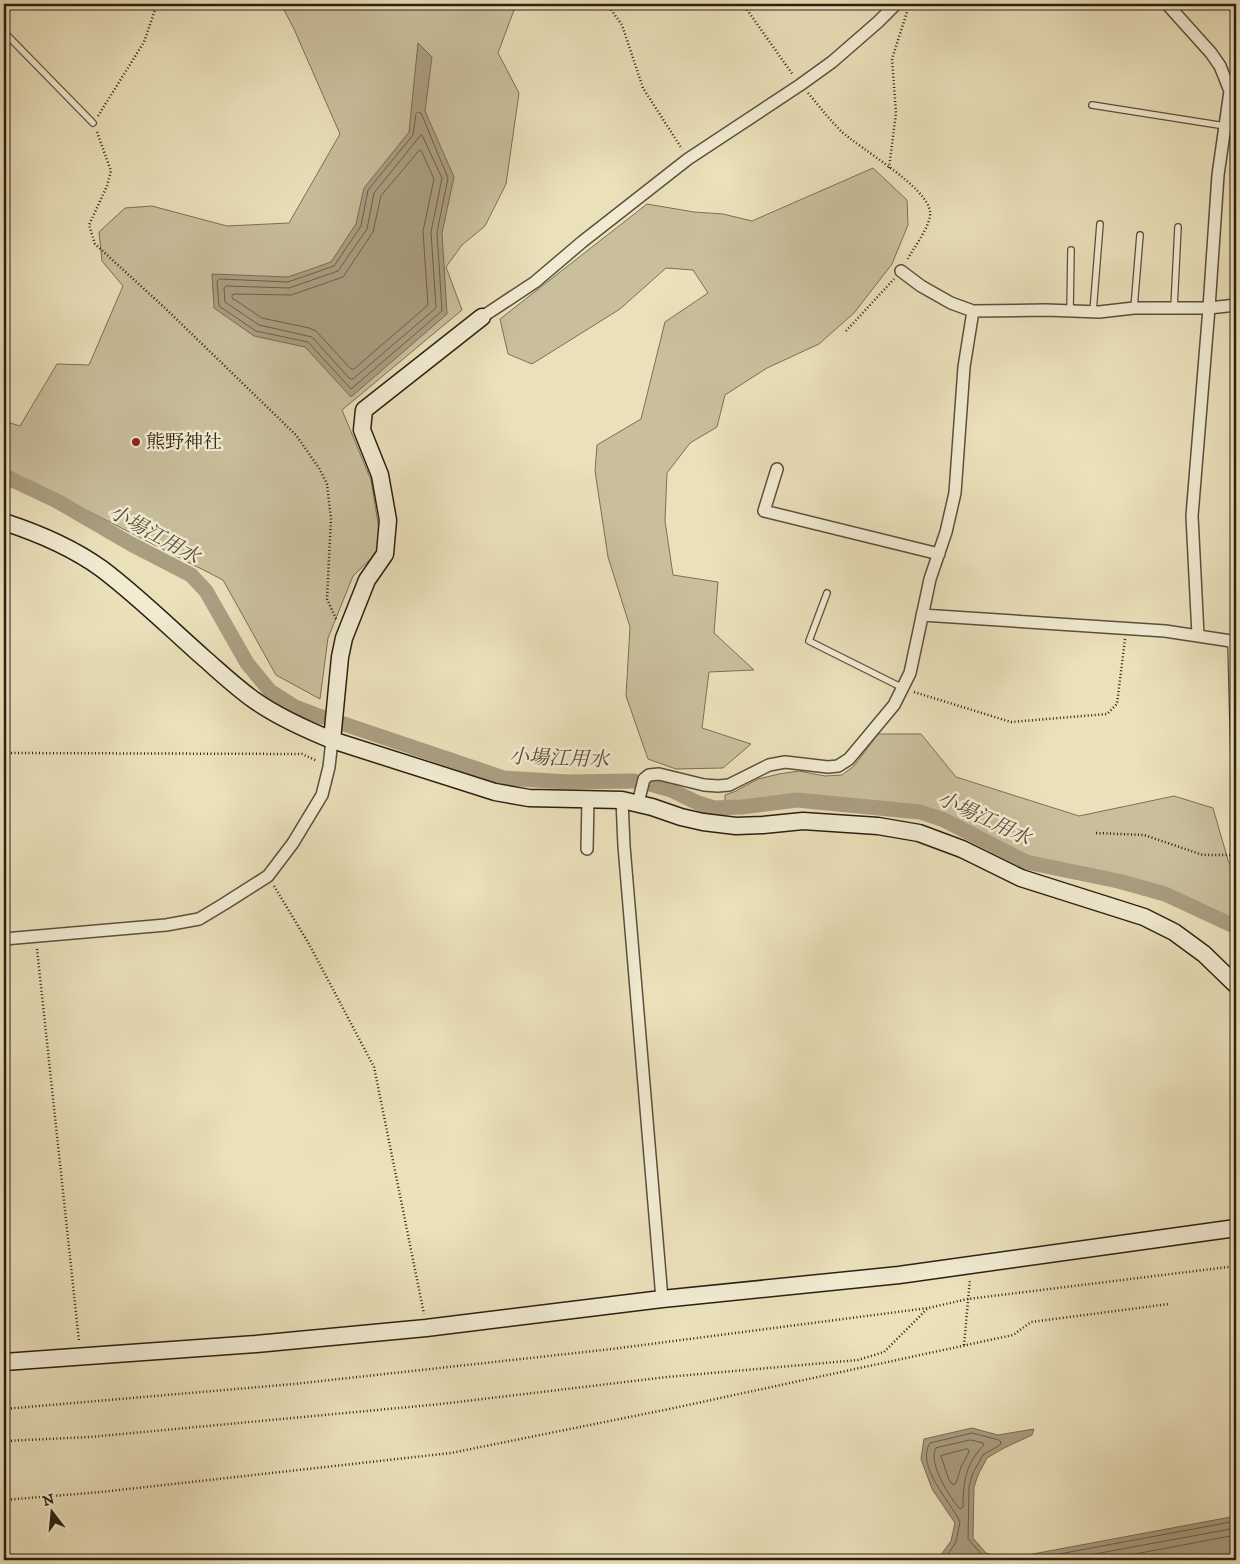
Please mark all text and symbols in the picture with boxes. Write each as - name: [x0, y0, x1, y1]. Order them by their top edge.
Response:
- place label: 熊野神社: [146, 431, 222, 454]
- marker: 熊野神社: [130, 436, 142, 448]
- water label: 小場江用水: [104, 500, 206, 571]
- water label: 小場江用水: [509, 745, 611, 773]
- water label: 小場江用水: [933, 787, 1036, 852]
- north arrow: [28, 1486, 78, 1536]
- text: N: [41, 1490, 57, 1511]

